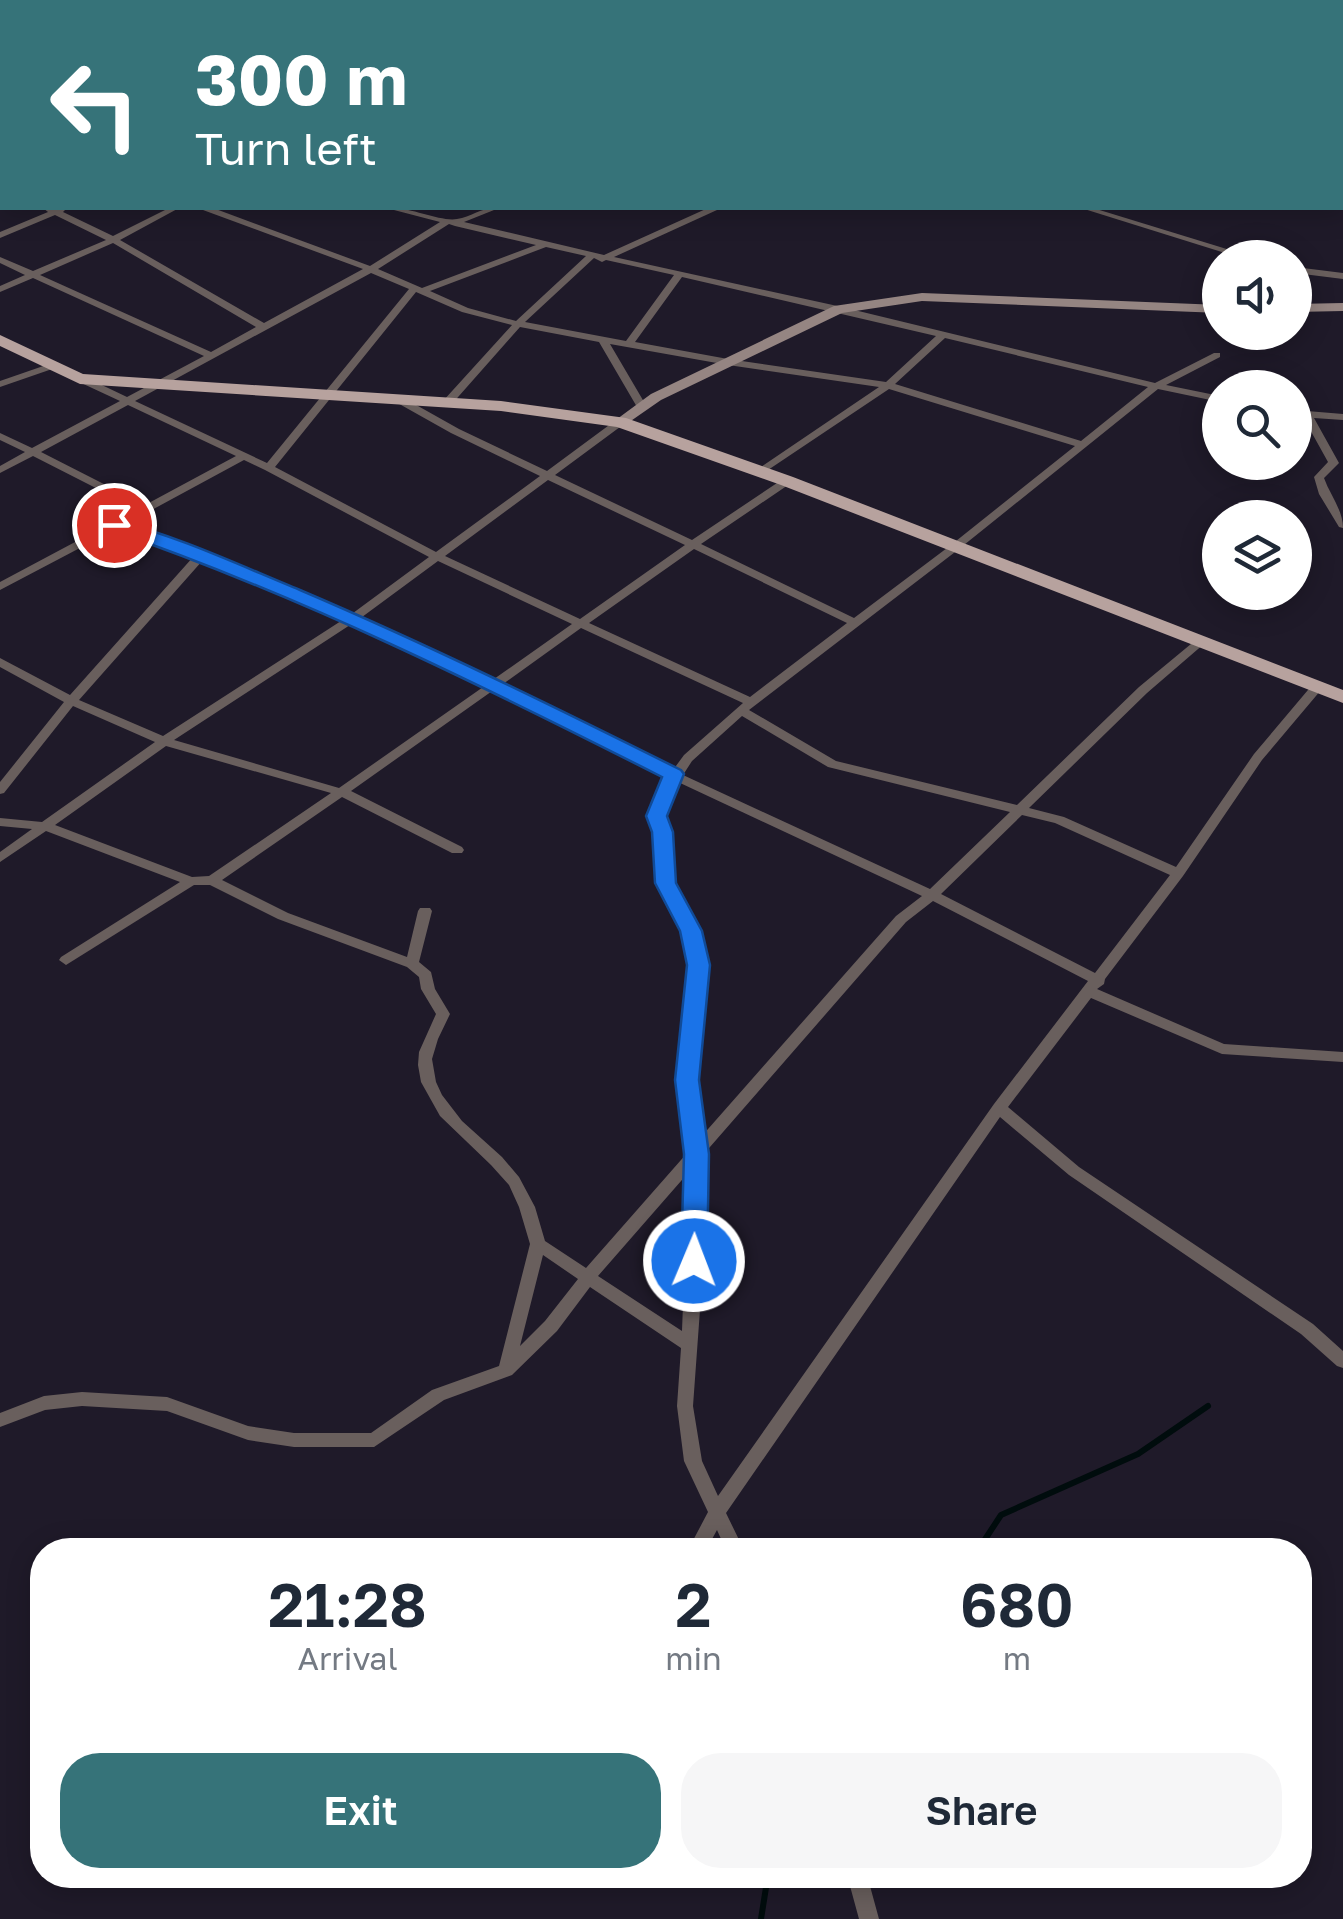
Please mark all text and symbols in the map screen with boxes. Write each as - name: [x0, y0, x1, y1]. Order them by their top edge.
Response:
- text: 300 m: [195, 36, 407, 120]
- icon: left: [30, 40, 160, 170]
- text: Turn left: [195, 121, 377, 175]
- map controls: [1202, 240, 1312, 610]
- button: sound: [1202, 240, 1312, 350]
- button: search: [1202, 370, 1312, 480]
- pin: [72, 483, 157, 568]
- icon: arrive: [87, 498, 142, 553]
- button: layers: [1202, 500, 1312, 610]
- position arrow: [642, 1209, 746, 1313]
- text: 21:28: [268, 1568, 427, 1640]
- text: 2: [675, 1568, 711, 1640]
- text: 680: [960, 1568, 1074, 1640]
- text: Arrival: [297, 1639, 398, 1677]
- text: min: [665, 1639, 722, 1677]
- text: m: [1003, 1639, 1031, 1677]
- button: Exit: [60, 1753, 661, 1868]
- button: Share: [681, 1753, 1282, 1868]

